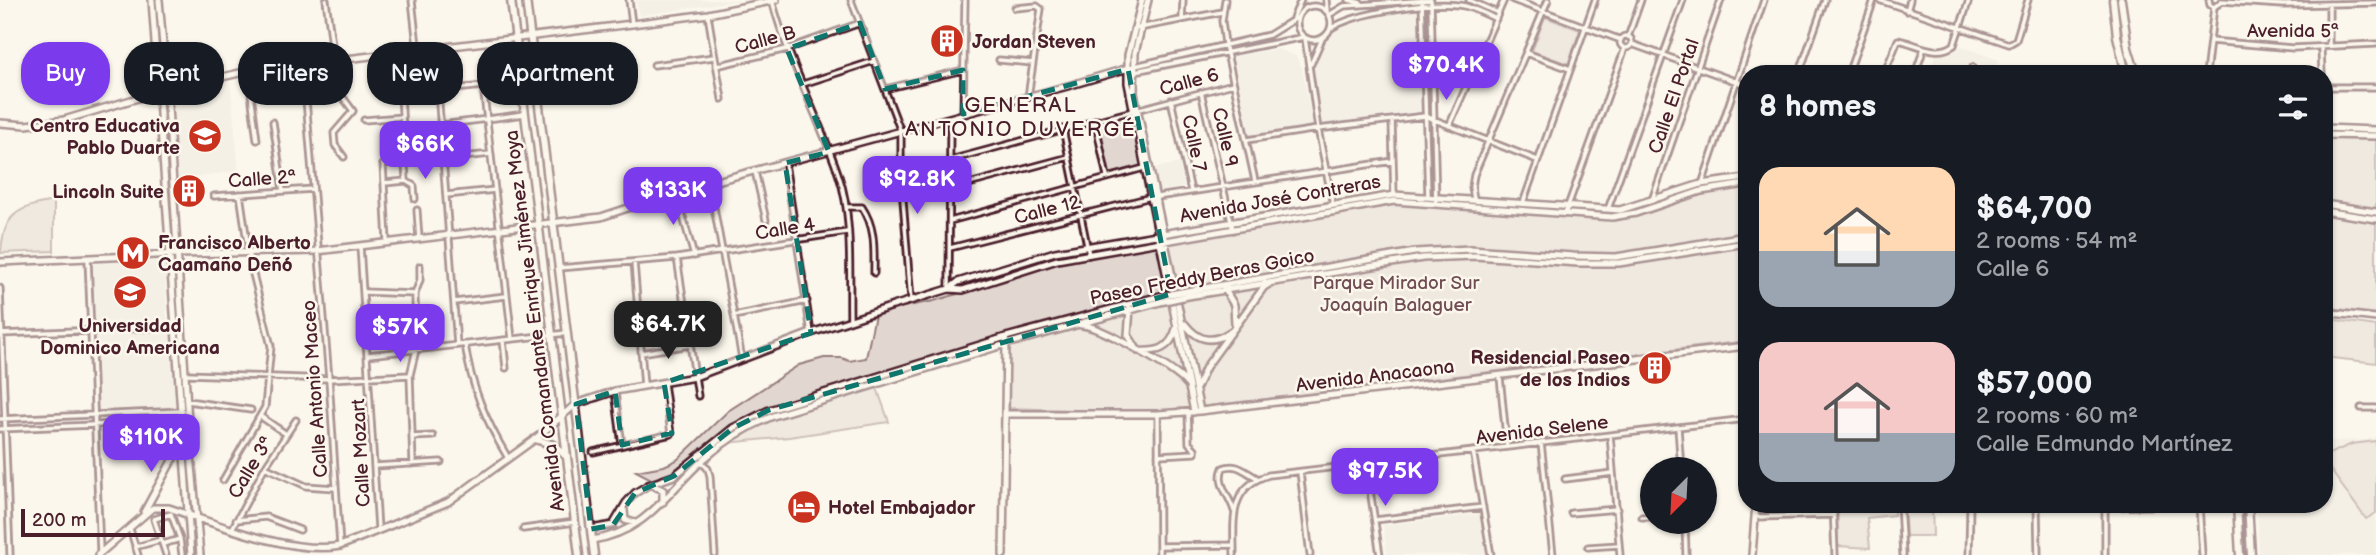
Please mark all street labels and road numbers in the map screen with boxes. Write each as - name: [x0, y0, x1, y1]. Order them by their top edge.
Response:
- street label: Avenida 5ª: [2247, 20, 2339, 43]
- street label: Calle B: [732, 21, 798, 60]
- street label: Calle El Portal: [1644, 36, 1705, 157]
- street label: Calle 6: [1157, 63, 1222, 101]
- street label: Calle 9: [1207, 106, 1242, 169]
- street label: Calle 7: [1176, 113, 1211, 175]
- street label: Avenida Comandante Enrique Jiménez Moya: [501, 129, 570, 513]
- street label: Calle 2ª: [227, 166, 297, 193]
- street label: Avenida José Contreras: [1178, 170, 1383, 228]
- street label: Calle 12: [1012, 191, 1084, 230]
- street label: Calle 4: [754, 213, 817, 246]
- street label: Paseo Freddy Beras Goico: [1088, 244, 1317, 311]
- street label: Calle Antonio Maceo: [298, 299, 333, 478]
- street label: Avenida Anacaona: [1295, 355, 1456, 398]
- street label: Calle Mozart: [347, 398, 376, 508]
- street label: Avenida Selene: [1475, 411, 1610, 450]
- street label: Calle 3ª: [224, 432, 279, 503]

